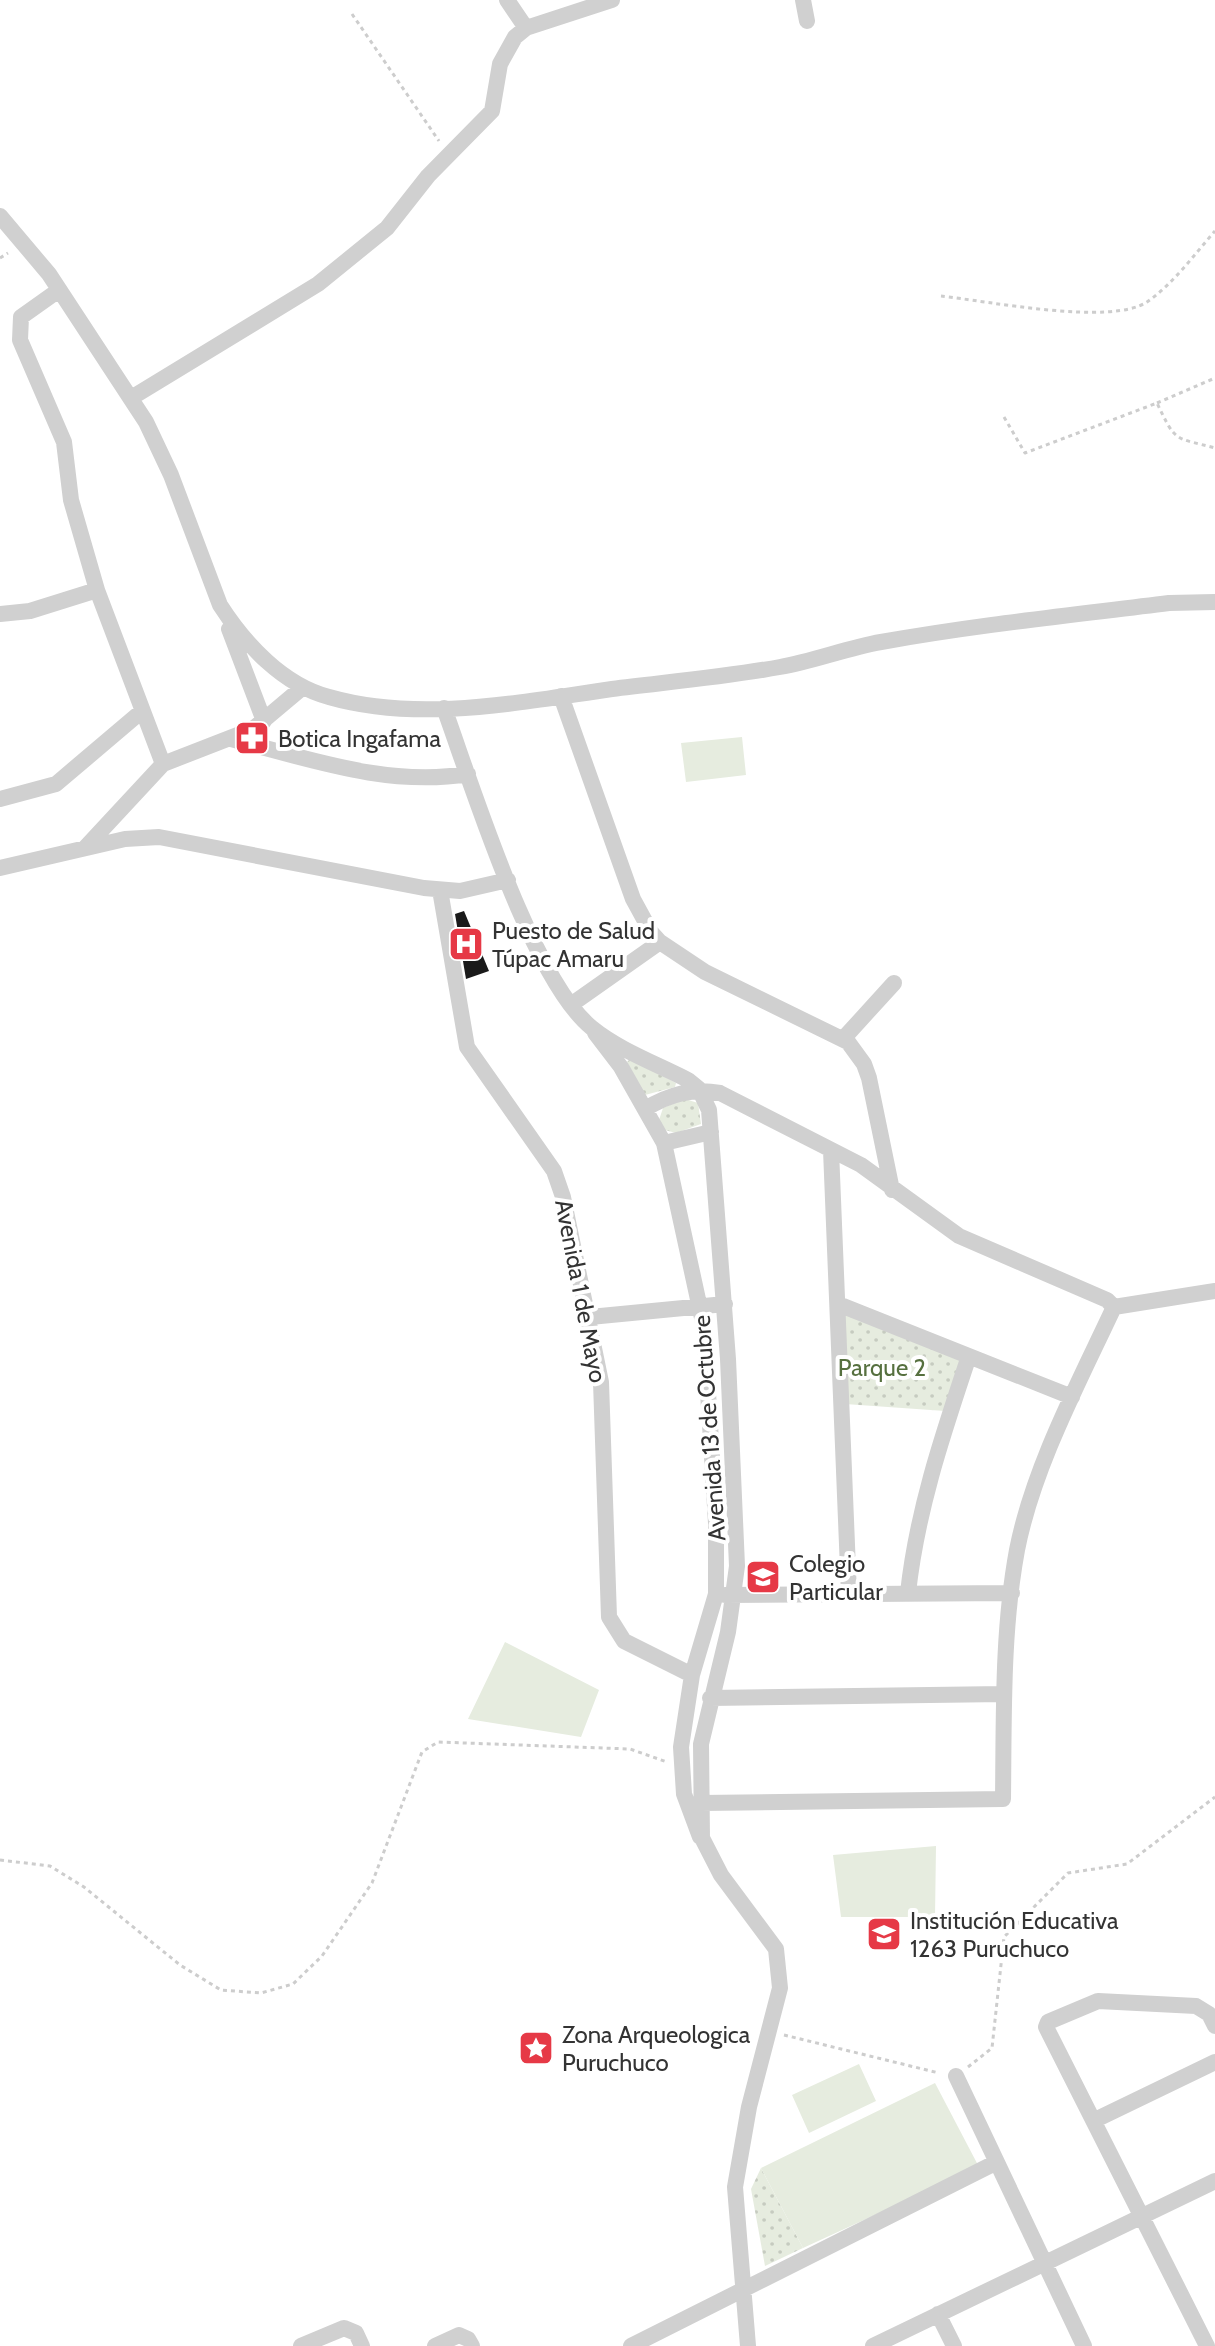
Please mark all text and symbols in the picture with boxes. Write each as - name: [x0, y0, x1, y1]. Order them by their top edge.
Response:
- pharmacy icon: Botica Ingafama: [233, 719, 271, 757]
- place label: Botica Ingafama: [278, 724, 441, 753]
- place label: Puesto de Salud Túpac Amaru: [492, 916, 655, 973]
- hospital icon: Puesto de Salud Túpac Amaru: [447, 925, 485, 963]
- street label: Avenida 1 de Mayo: [549, 1197, 613, 1385]
- street label: Avenida 13 de Octubre: [687, 1314, 731, 1542]
- park label: Parque 2: [838, 1353, 926, 1382]
- place label: Colegio Particular: [789, 1549, 883, 1606]
- school or university icon: Colegio Particular: [744, 1558, 782, 1596]
- place label: Institución Educativa 1263 Puruchuco: [910, 1906, 1119, 1963]
- school or university icon: Institución Educativa 1263 Puruchuco: [865, 1915, 903, 1953]
- place label: Zona Arqueologica Puruchuco: [562, 2020, 751, 2077]
- place icon: Zona Arqueologica Puruchuco: [517, 2029, 555, 2067]

